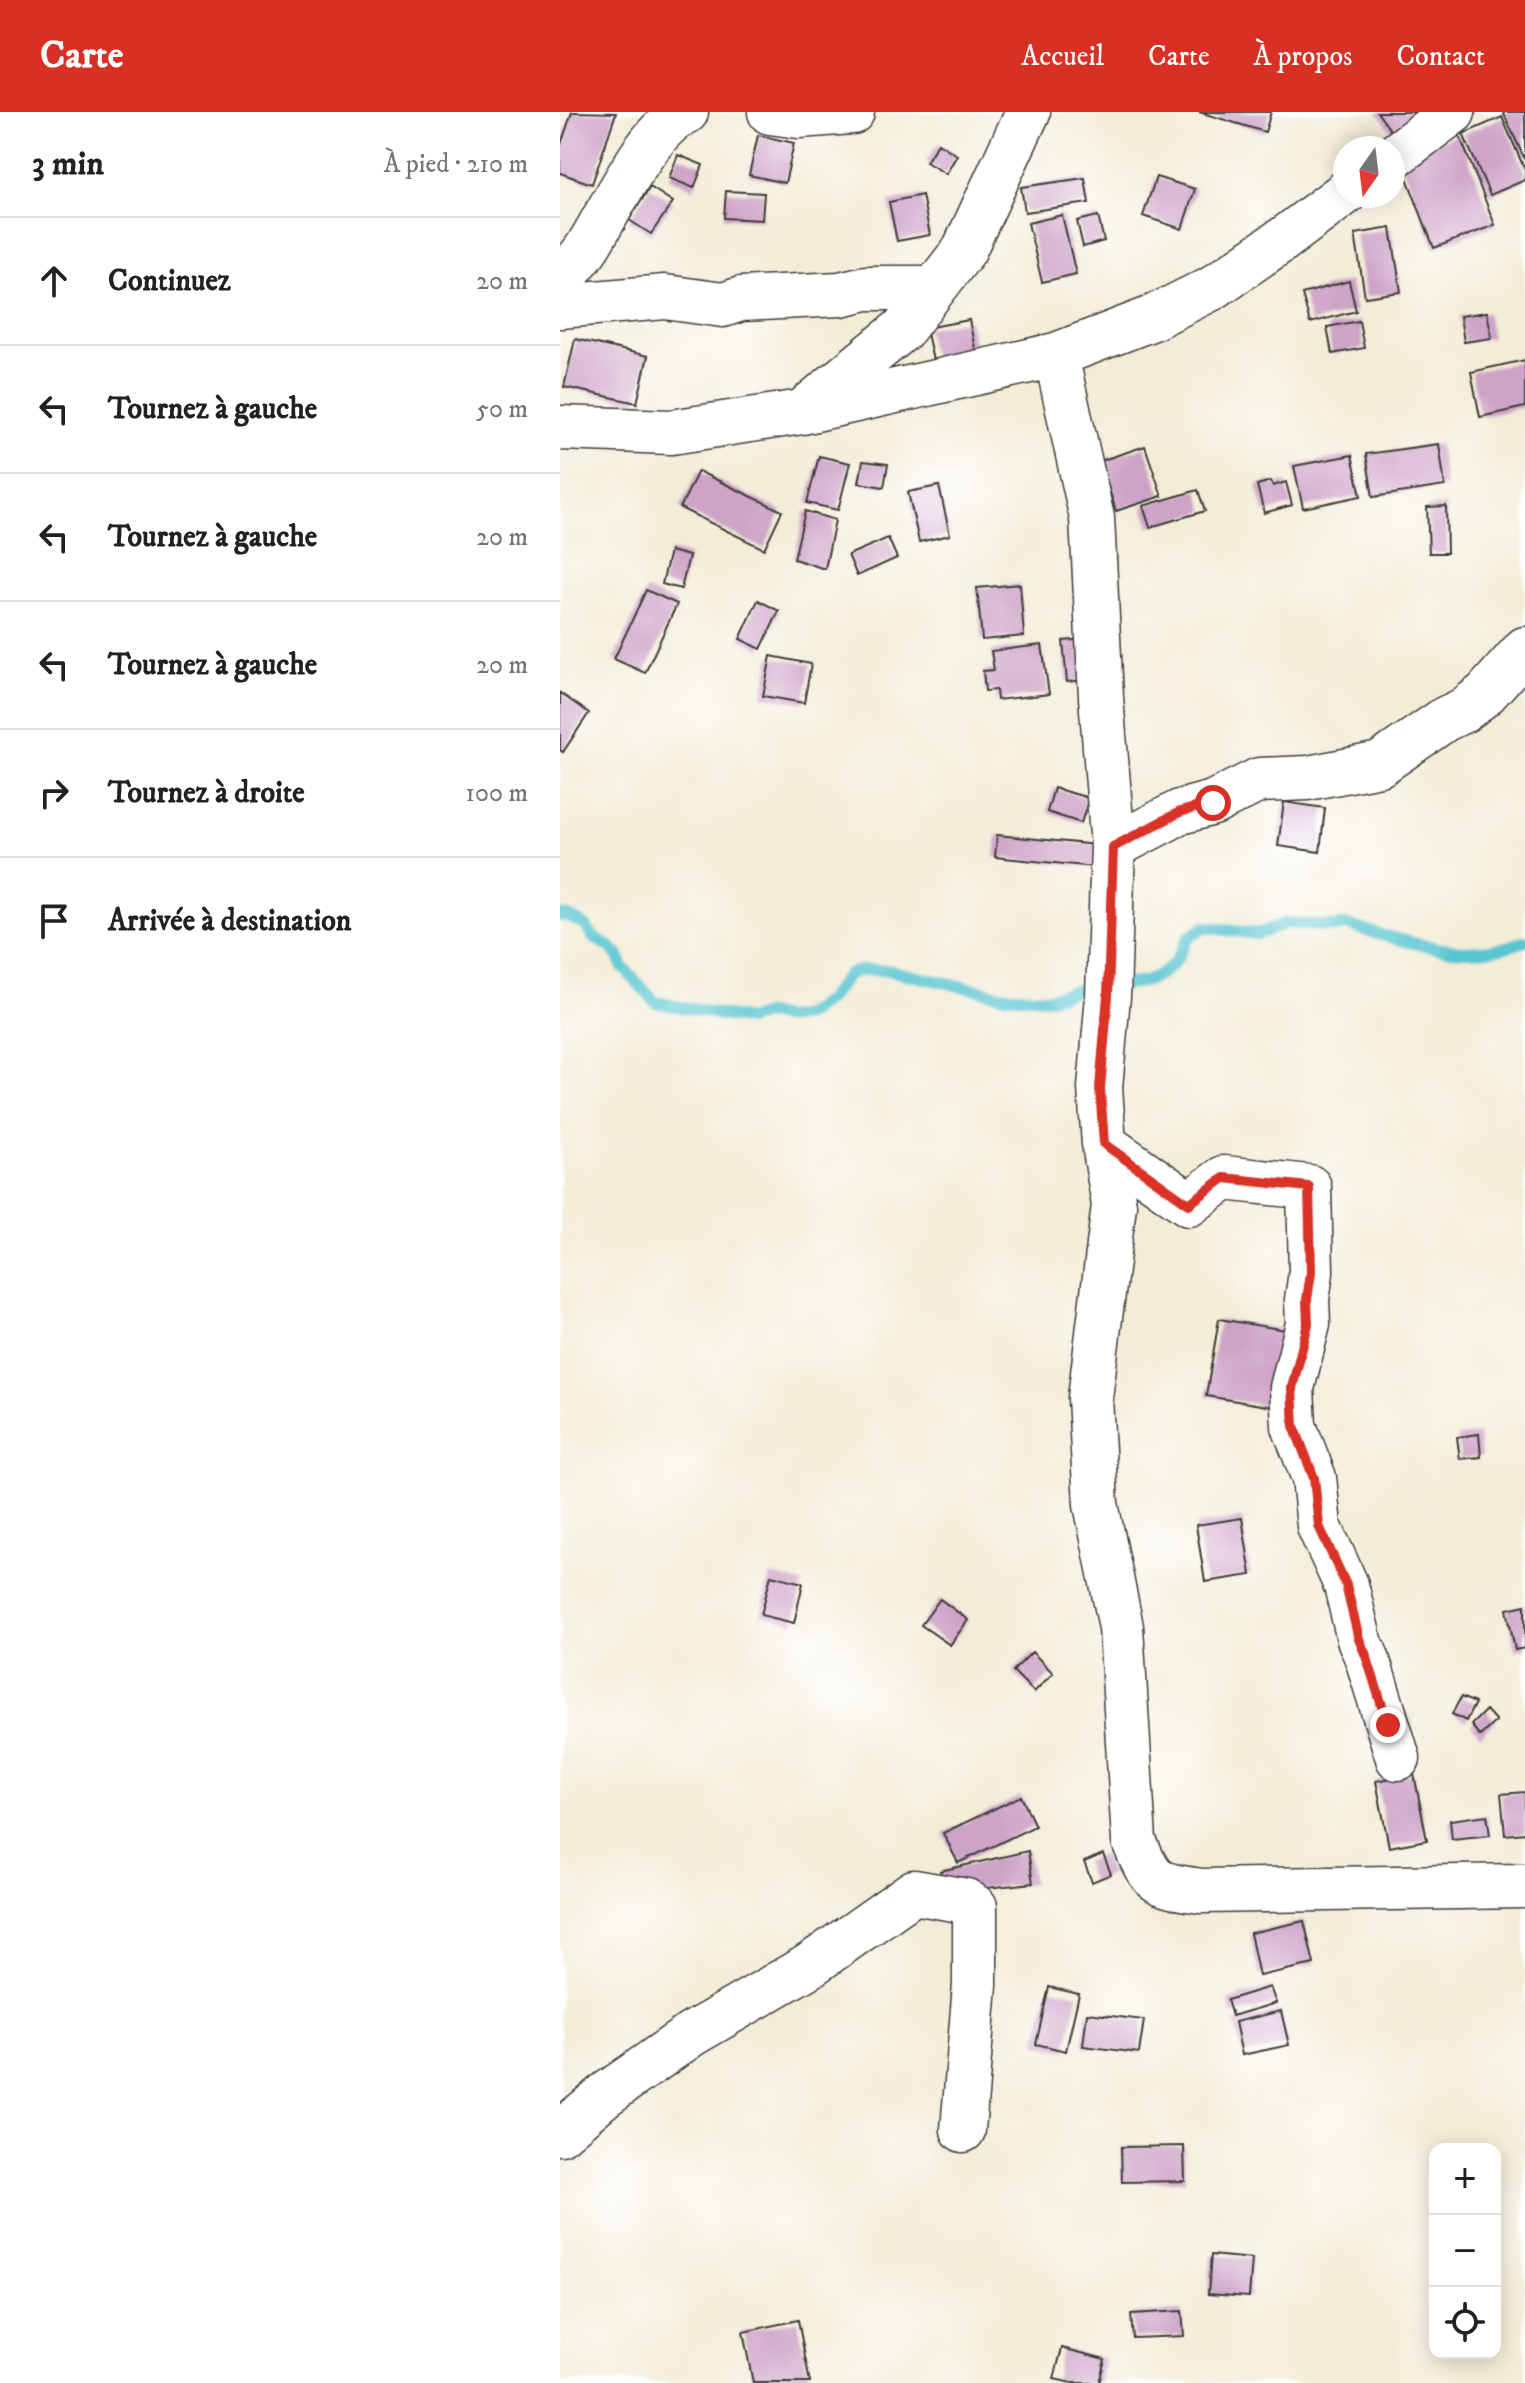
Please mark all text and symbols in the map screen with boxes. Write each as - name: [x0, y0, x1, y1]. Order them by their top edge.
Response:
- text: Carte: [40, 32, 123, 80]
- text: Accueil: [1021, 39, 1104, 74]
- text: Carte: [1148, 39, 1210, 74]
- text: À propos: [1254, 39, 1352, 74]
- text: Contact: [1396, 39, 1485, 74]
- north arrow: [1333, 136, 1405, 208]
- text: 3 min: [32, 143, 104, 185]
- text: À pied · 210 m: [384, 148, 528, 181]
- icon: ahead: [32, 259, 76, 303]
- text: Continuez: [108, 263, 231, 300]
- text: 20 m: [476, 265, 528, 298]
- icon: left: [32, 387, 76, 431]
- text: Tournez à gauche: [108, 391, 317, 428]
- text: 50 m: [476, 393, 528, 426]
- icon: left: [32, 515, 76, 559]
- text: Tournez à gauche: [108, 519, 317, 556]
- text: 20 m: [476, 521, 528, 554]
- icon: left: [32, 643, 76, 687]
- text: Tournez à gauche: [108, 647, 317, 684]
- text: 20 m: [476, 649, 528, 682]
- icon: right: [32, 771, 76, 815]
- text: Tournez à droite: [108, 775, 305, 812]
- text: 100 m: [465, 777, 528, 810]
- route start: [1195, 785, 1231, 821]
- icon: arrive: [32, 899, 76, 943]
- text: Arrivée à destination: [108, 903, 352, 940]
- route end: [1370, 1707, 1406, 1743]
- map controls: [1429, 2143, 1501, 2359]
- button: +: [1429, 2143, 1501, 2215]
- button: −: [1429, 2215, 1501, 2287]
- button: locate: [1429, 2287, 1501, 2359]

